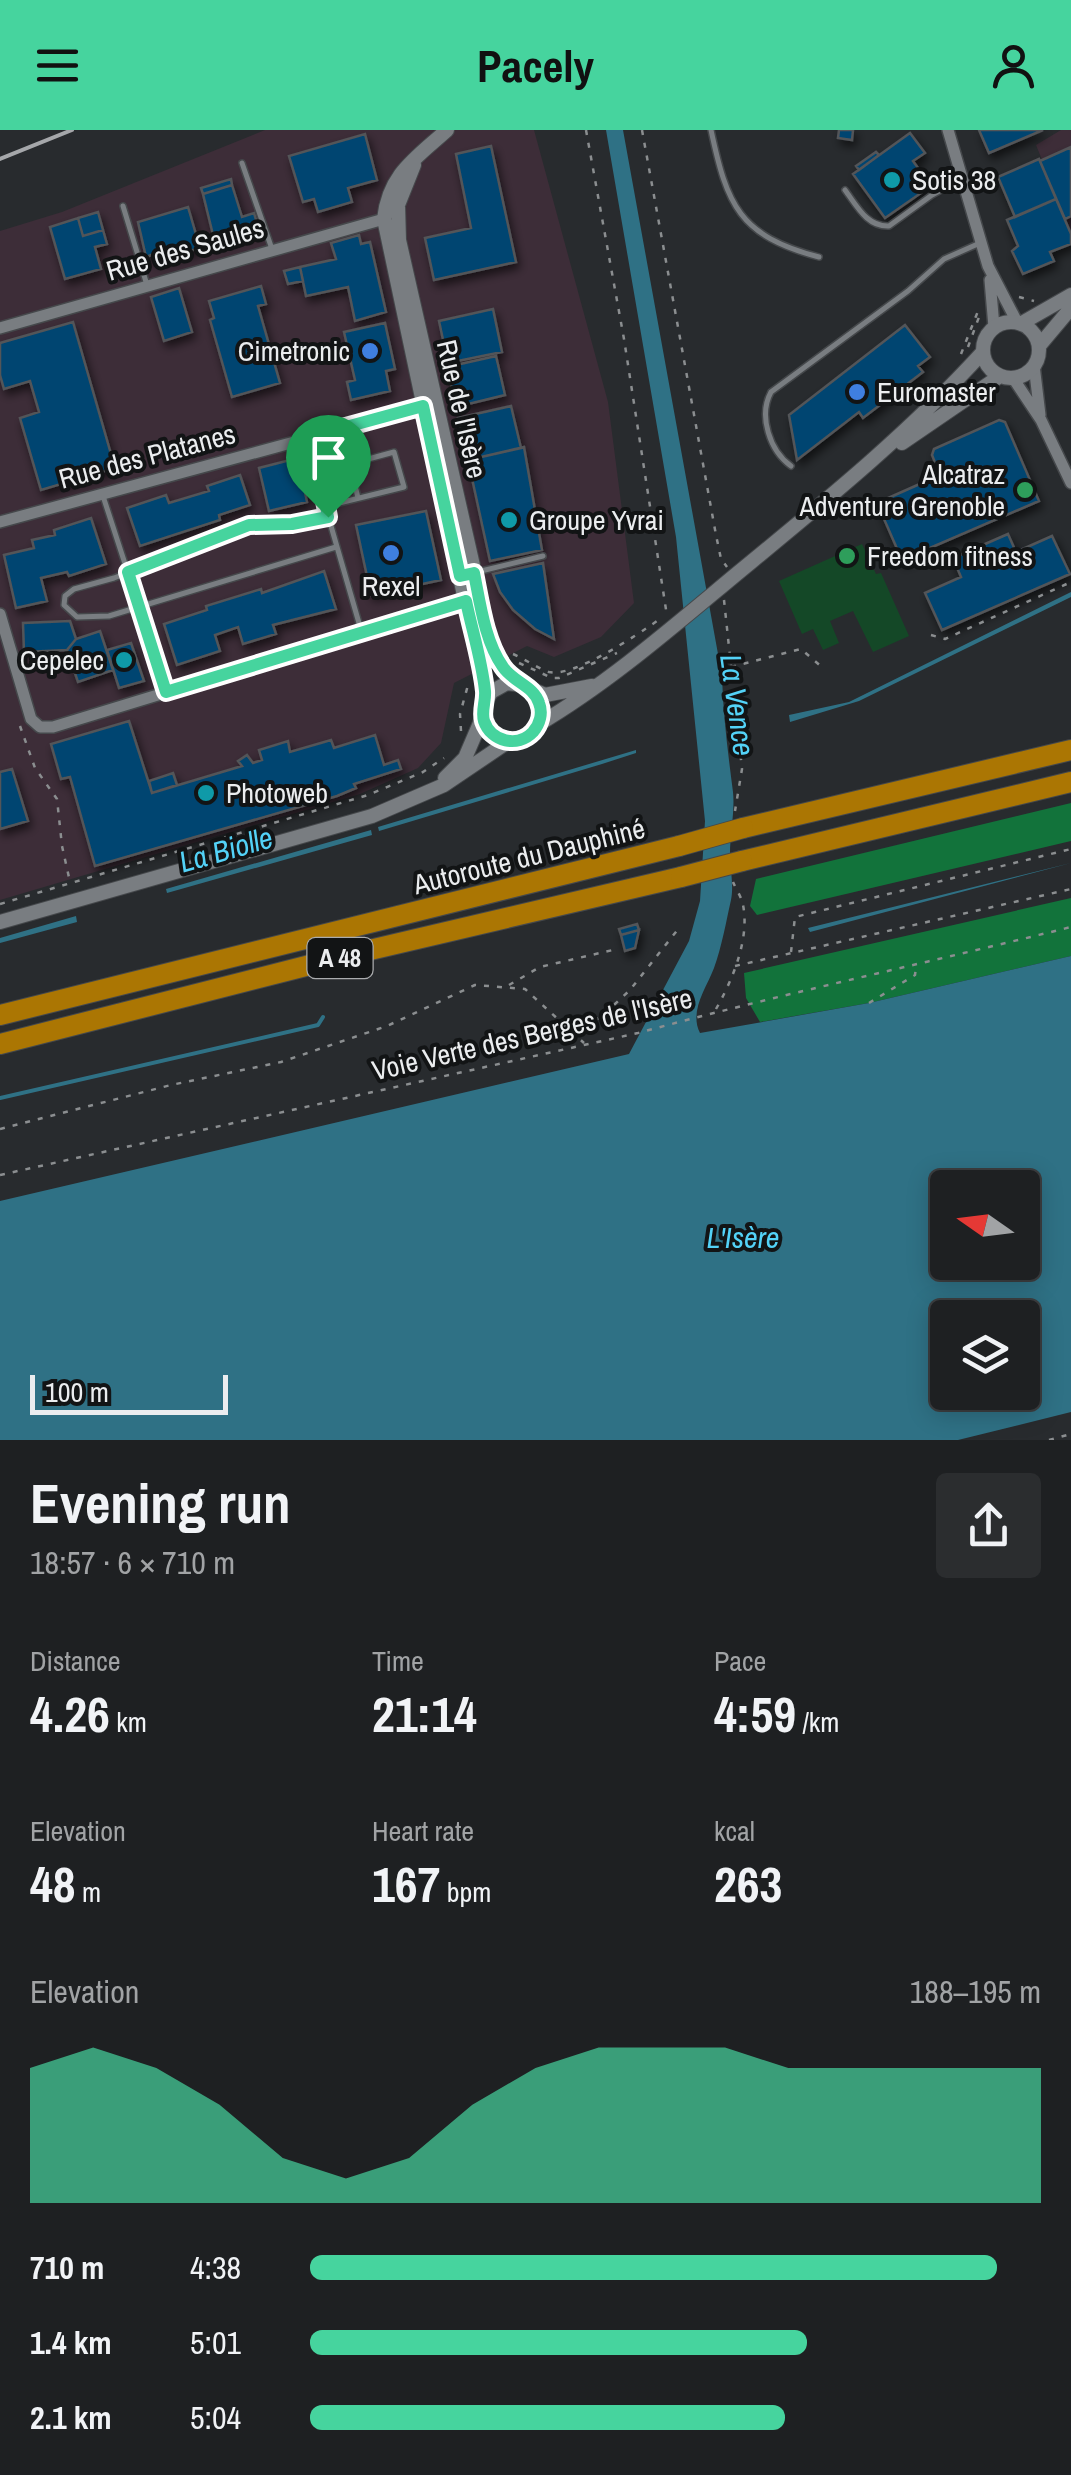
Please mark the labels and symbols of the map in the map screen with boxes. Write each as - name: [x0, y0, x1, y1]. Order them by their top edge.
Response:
- place label: Sotis 38: [912, 161, 996, 199]
- marker: Sotis 38: [881, 169, 903, 191]
- street label: Rue des Saules: [102, 208, 268, 290]
- place label: Cimetronic: [238, 332, 350, 370]
- street label: Rue de l'Isère: [428, 336, 496, 482]
- marker: Cimetronic: [359, 340, 381, 362]
- place label: Euromaster: [877, 373, 996, 411]
- marker: Euromaster: [846, 381, 868, 403]
- street label: Rue des Platanes: [55, 414, 239, 498]
- pin: [286, 415, 371, 518]
- place label: Alcatraz Adventure Grenoble: [799, 455, 1005, 525]
- marker: Alcatraz Adventure Grenoble: [1014, 479, 1036, 501]
- place label: Groupe Yvrai: [529, 501, 664, 539]
- marker: Groupe Yvrai: [498, 509, 520, 531]
- place label: Freedom fitness: [867, 537, 1033, 575]
- marker: Rexel: [380, 542, 402, 564]
- marker: Freedom fitness: [836, 545, 858, 567]
- place label: Rexel: [362, 567, 420, 605]
- place label: Cepelec: [20, 641, 104, 679]
- marker: Cepelec: [113, 649, 135, 671]
- water label: La Vence: [711, 651, 765, 758]
- place label: Photoweb: [226, 774, 328, 812]
- marker: Photoweb: [195, 782, 217, 804]
- street label: Autoroute du Dauphiné: [408, 809, 649, 903]
- water label: La Biolle: [174, 817, 277, 881]
- road number: A 48: [308, 938, 372, 978]
- street label: Voie Verte des Berges de l'Isère: [368, 979, 696, 1089]
- north arrow: [930, 1170, 1040, 1280]
- water label: L'Isère: [706, 1217, 780, 1257]
- scale bar: [30, 1370, 228, 1414]

